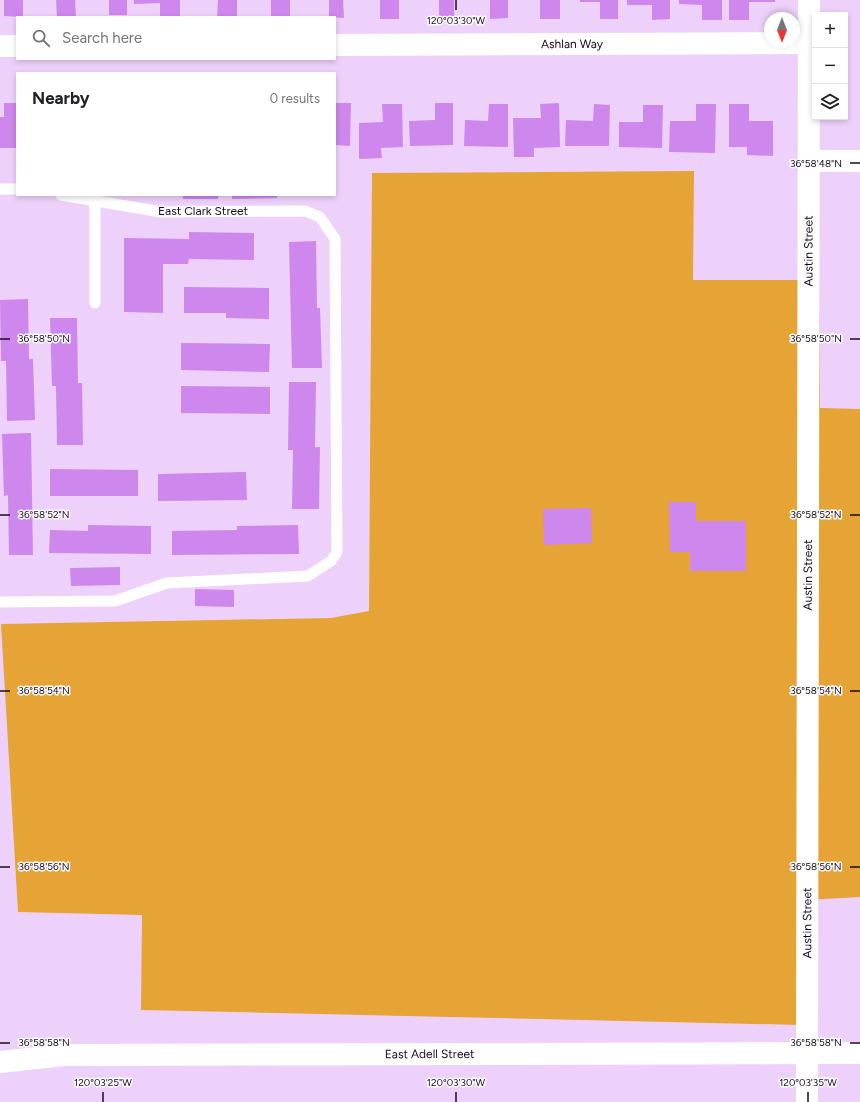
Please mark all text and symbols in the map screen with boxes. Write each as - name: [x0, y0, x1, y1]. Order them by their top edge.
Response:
- north arrow: [764, 12, 800, 48]
- map controls: [812, 12, 848, 120]
- button: +: [812, 12, 848, 48]
- text: 120°03'30"W: [427, 14, 486, 27]
- search box: [16, 16, 336, 60]
- icon: search: [30, 27, 52, 49]
- text: Search here: [62, 29, 142, 47]
- street label: Ashlan Way: [541, 37, 604, 51]
- button: −: [812, 48, 848, 84]
- button: layers: [812, 84, 848, 120]
- text: Nearby: [32, 88, 90, 108]
- text: 0 results: [270, 91, 320, 106]
- text: 36°58'48"N: [790, 157, 842, 170]
- street label: East Clark Street: [158, 204, 249, 218]
- street label: Austin Street: [801, 215, 816, 287]
- text: 36°58'50"N: [18, 332, 70, 345]
- text: 36°58'50"N: [790, 332, 842, 345]
- text: 36°58'52"N: [19, 508, 69, 521]
- text: 36°58'52"N: [791, 508, 841, 521]
- street label: Austin Street: [801, 539, 815, 611]
- text: 36°58'54"N: [18, 684, 70, 697]
- text: 36°58'54"N: [790, 684, 842, 697]
- text: 36°58'56"N: [18, 860, 70, 873]
- text: 36°58'56"N: [790, 860, 842, 873]
- street label: Austin Street: [800, 887, 814, 959]
- text: 36°58'58"N: [18, 1036, 70, 1049]
- text: 36°58'58"N: [790, 1036, 842, 1049]
- street label: East Adell Street: [385, 1047, 475, 1061]
- text: 120°03'25"W: [74, 1076, 132, 1089]
- text: 120°03'30"W: [427, 1076, 486, 1089]
- text: 120°03'35"W: [779, 1076, 837, 1089]

